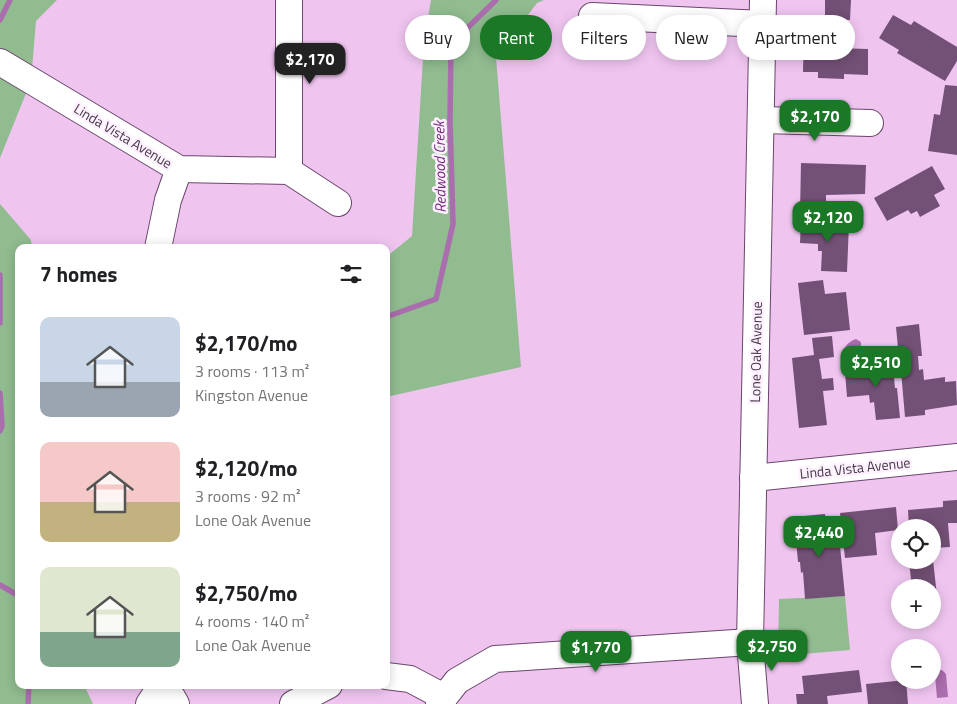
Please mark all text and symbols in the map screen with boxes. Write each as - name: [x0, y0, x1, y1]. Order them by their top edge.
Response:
- chip: Buy: [405, 15, 470, 60]
- chip: Rent: [480, 15, 552, 60]
- chip: Filters: [562, 15, 646, 60]
- chip: New: [656, 15, 727, 60]
- chip: Apartment: [737, 15, 855, 60]
- pin: $2,170: [269, 42, 351, 85]
- text: $2,170: [285, 47, 335, 71]
- street label: Linda Vista Avenue: [70, 98, 176, 173]
- pin: $2,170: [774, 100, 856, 142]
- text: $2,170: [790, 104, 840, 128]
- water label: Redwood Creek: [427, 119, 452, 213]
- pin: $2,120: [787, 200, 869, 243]
- text: $2,120: [803, 205, 853, 229]
- text: 7 homes: [40, 258, 117, 290]
- icon: filters: [337, 260, 365, 288]
- street label: Lone Oak Avenue: [744, 301, 767, 403]
- text: $2,170/mo: [195, 327, 297, 359]
- icon: home: [80, 337, 140, 397]
- pin: $2,510: [835, 346, 917, 388]
- text: $2,510: [851, 350, 901, 374]
- text: 3 rooms · 113 m²: [195, 359, 309, 383]
- text: Kingston Avenue: [195, 383, 308, 407]
- street label: Linda Vista Avenue: [798, 451, 911, 484]
- text: $2,120/mo: [195, 452, 297, 484]
- icon: home: [80, 462, 140, 522]
- text: 3 rooms · 92 m²: [195, 484, 300, 508]
- text: Lone Oak Avenue: [195, 508, 311, 532]
- pin: $2,440: [778, 516, 860, 558]
- map controls: [891, 519, 941, 689]
- button: locate: [891, 519, 941, 569]
- text: $2,440: [794, 520, 844, 544]
- text: $2,750/mo: [195, 577, 297, 609]
- button: +: [891, 579, 941, 629]
- icon: home: [80, 587, 140, 647]
- text: 4 rooms · 140 m²: [195, 609, 309, 633]
- pin: $1,770: [555, 630, 637, 673]
- pin: $2,750: [731, 630, 813, 672]
- text: Lone Oak Avenue: [195, 633, 311, 657]
- text: $2,750: [747, 634, 797, 658]
- text: $1,770: [571, 635, 621, 659]
- button: −: [891, 639, 941, 689]

